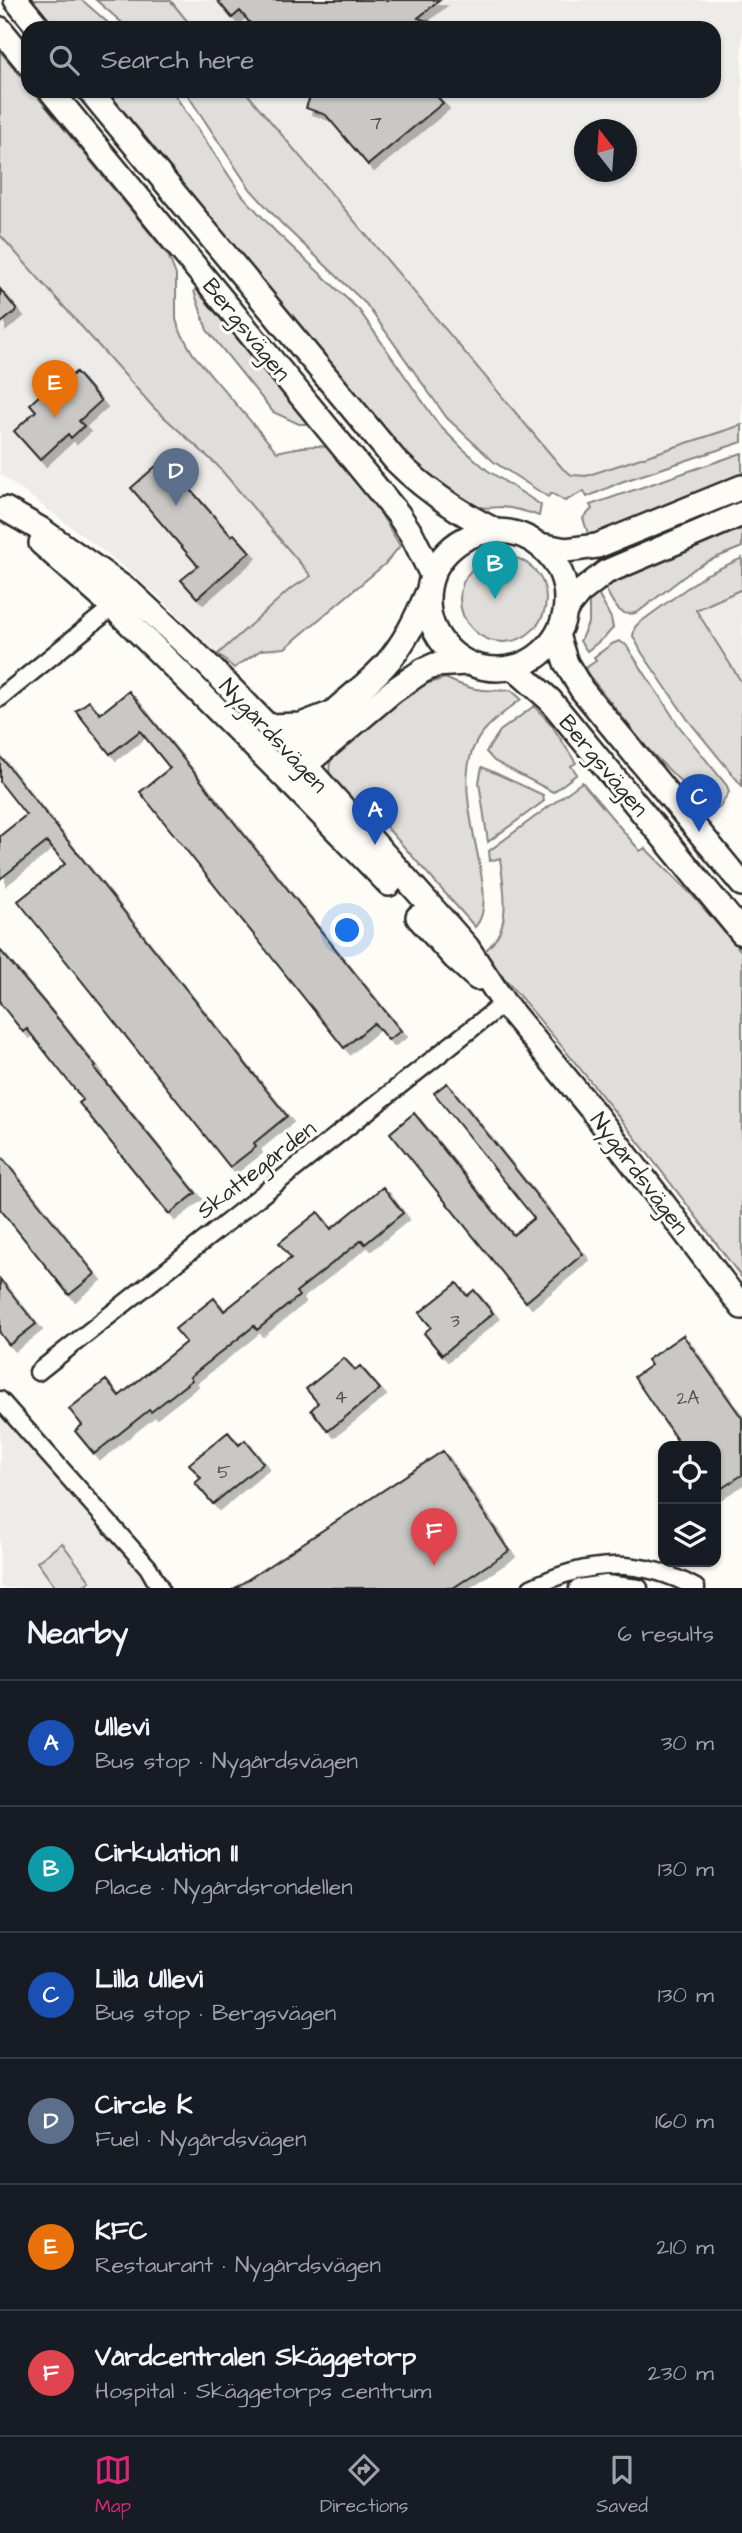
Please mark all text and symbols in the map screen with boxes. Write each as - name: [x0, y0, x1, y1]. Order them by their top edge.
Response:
- search box: [21, 21, 721, 98]
- icon: search: [45, 41, 83, 79]
- text: Search here: [101, 42, 254, 78]
- house number: 7: [370, 110, 382, 137]
- north arrow: [574, 119, 637, 182]
- street label: Bergsvägen: [194, 271, 298, 389]
- pin: E: [32, 360, 78, 418]
- pin: D: [153, 448, 199, 506]
- pin: B: [472, 541, 518, 599]
- street label: Nygårdsvägen: [211, 671, 335, 801]
- street label: Bergsvägen: [550, 708, 655, 824]
- pin: C: [676, 774, 722, 832]
- pin: A: [352, 787, 398, 845]
- your location: [330, 913, 364, 947]
- street label: Nygårdsvägen: [582, 1106, 696, 1242]
- street label: Skattegården: [190, 1113, 324, 1227]
- house number: 3: [450, 1308, 460, 1335]
- house number: 4: [335, 1384, 348, 1411]
- house number: 2A: [676, 1385, 700, 1412]
- map controls: [658, 1441, 721, 1567]
- button: locate: [658, 1441, 721, 1504]
- house number: 5: [217, 1459, 231, 1486]
- button: layers: [658, 1504, 721, 1567]
- pin: F: [411, 1508, 457, 1566]
- text: Nearby: [28, 1613, 128, 1655]
- text: 6 results: [618, 1618, 714, 1650]
- text: Ullevi: [95, 1709, 149, 1745]
- text: A: [44, 1727, 58, 1759]
- text: 30 m: [661, 1727, 714, 1759]
- text: Bus stop · Nygårdsvägen: [95, 1745, 358, 1777]
- text: Cirkulation II: [95, 1835, 239, 1871]
- text: B: [43, 1853, 59, 1885]
- text: 130 m: [658, 1853, 714, 1885]
- text: Place · Nygårdsrondellen: [95, 1871, 353, 1903]
- text: Lilla Ullevi: [95, 1961, 203, 1997]
- text: C: [43, 1979, 59, 2011]
- text: 130 m: [658, 1979, 714, 2011]
- text: Bus stop · Bergsvägen: [95, 1997, 336, 2029]
- text: Circle K: [95, 2087, 192, 2123]
- text: D: [44, 2105, 58, 2137]
- text: 160 m: [655, 2105, 714, 2137]
- text: Fuel · Nygårdsvägen: [95, 2123, 306, 2155]
- text: KFC: [95, 2213, 147, 2249]
- text: E: [44, 2231, 58, 2263]
- text: 210 m: [656, 2231, 714, 2263]
- text: Restaurant · Nygårdsvägen: [95, 2249, 381, 2281]
- text: Vårdcentralen Skäggetorp: [95, 2339, 416, 2375]
- text: F: [43, 2357, 59, 2389]
- text: 230 m: [648, 2357, 714, 2389]
- text: Hospital · Skäggetorps centrum: [95, 2375, 431, 2407]
- tab: Map: [94, 2451, 132, 2520]
- tab: Directions: [320, 2451, 408, 2520]
- tab: Saved: [596, 2451, 648, 2520]

